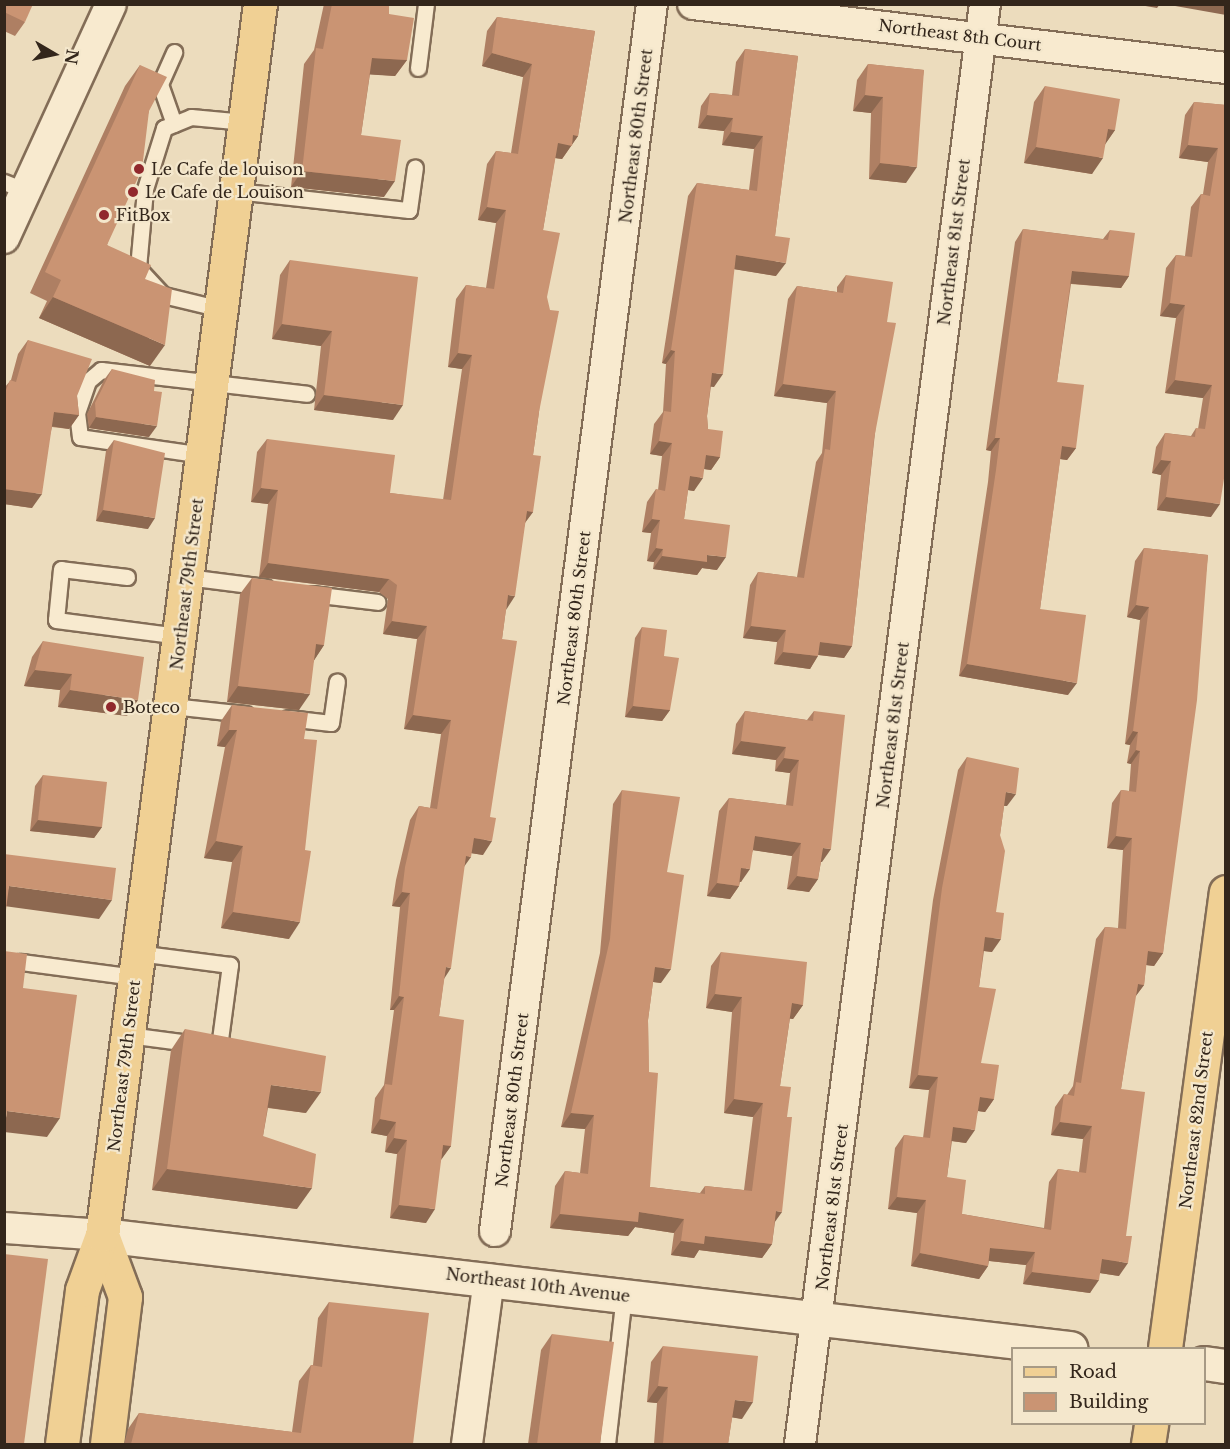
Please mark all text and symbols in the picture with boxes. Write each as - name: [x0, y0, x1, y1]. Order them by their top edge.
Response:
- street label: Northeast 8th Court: [877, 15, 1043, 55]
- north arrow: [24, 24, 84, 84]
- text: N: [61, 48, 83, 66]
- street label: Northeast 80th Street: [616, 48, 656, 224]
- street label: Northeast 81st Street: [934, 158, 974, 326]
- place label: Le Cafe de louison: [151, 159, 303, 179]
- marker: Le Cafe de louison: [132, 162, 146, 176]
- place label: Le Cafe de Louison: [145, 182, 304, 202]
- marker: Le Cafe de Louison: [126, 185, 140, 199]
- place label: FitBox: [116, 205, 170, 225]
- marker: FitBox: [97, 208, 111, 222]
- street label: Northeast 79th Street: [167, 497, 207, 671]
- street label: Northeast 80th Street: [554, 530, 594, 706]
- street label: Northeast 81st Street: [873, 641, 913, 809]
- place label: Boteco: [123, 697, 180, 717]
- marker: Boteco: [104, 700, 118, 714]
- street label: Northeast 79th Street: [104, 979, 144, 1153]
- street label: Northeast 80th Street: [492, 1012, 532, 1188]
- street label: Northeast 82nd Street: [1176, 1030, 1216, 1210]
- street label: Northeast 81st Street: [812, 1123, 852, 1291]
- street label: Northeast 10th Avenue: [444, 1264, 632, 1306]
- legend: [1011, 1347, 1206, 1425]
- text: Road: [1069, 1361, 1117, 1383]
- text: Building: [1069, 1391, 1148, 1413]

